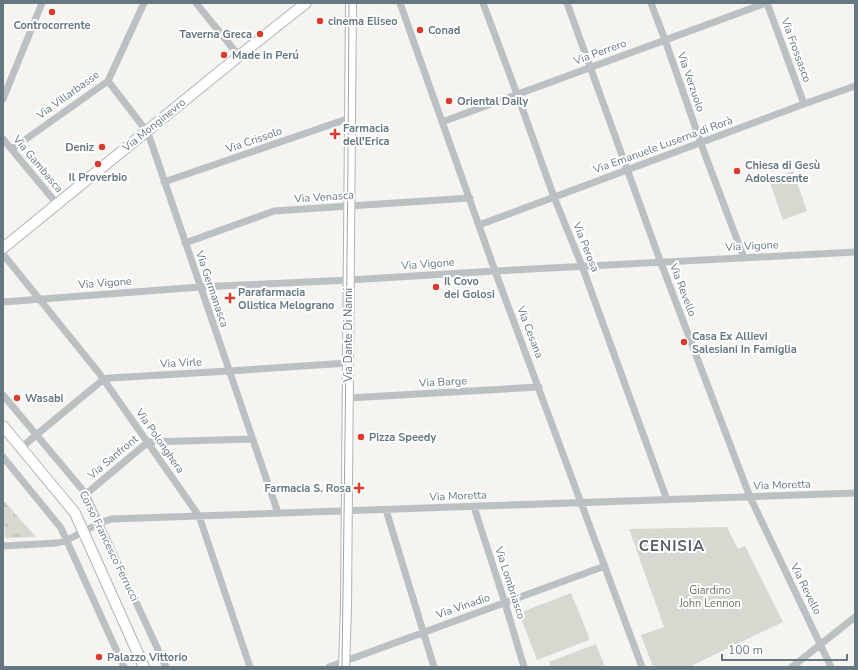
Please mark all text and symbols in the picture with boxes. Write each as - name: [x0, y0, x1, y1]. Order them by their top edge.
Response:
- marker: Controcorrente: [47, 7, 57, 17]
- place label: cinema Eliseo: [328, 14, 398, 29]
- street label: Via Frossasco: [777, 15, 815, 84]
- marker: cinema Eliseo: [315, 16, 325, 26]
- place label: Controcorrente: [13, 18, 91, 33]
- place label: Conad: [428, 23, 460, 38]
- marker: Conad: [415, 25, 425, 35]
- place label: Taverna Greca: [179, 27, 252, 42]
- marker: Taverna Greca: [255, 29, 265, 39]
- street label: Via Perrero: [571, 36, 628, 69]
- place label: Made in Perú: [232, 48, 299, 63]
- street label: Via Verzuolo: [673, 49, 708, 114]
- marker: Made in Perú: [219, 50, 229, 60]
- street label: Via Villarbasse: [33, 67, 102, 123]
- place label: Oriental Daily: [457, 94, 528, 109]
- street label: Via Monginevro: [118, 95, 189, 156]
- marker: Oriental Daily: [444, 96, 454, 106]
- street label: Via Emanuele Luserna di Rorà: [590, 113, 735, 178]
- place label: Farmacia dell'Erica: [343, 121, 390, 149]
- street label: Via Crissolo: [223, 123, 284, 157]
- marker: Farmacia dell'Erica: [330, 129, 340, 139]
- street label: Via Gambasca: [9, 131, 66, 196]
- place label: Deniz: [65, 140, 94, 155]
- marker: Deniz: [97, 142, 107, 152]
- place label: Chiesa di Gesù Adolescente: [745, 158, 820, 186]
- marker: Il Proverbio: [93, 159, 103, 169]
- marker: Chiesa di Gesù Adolescente: [732, 166, 742, 176]
- place label: Il Proverbio: [69, 170, 127, 185]
- street label: Via Venasca: [293, 187, 355, 207]
- street label: Via Perosa: [569, 219, 603, 274]
- street label: Via Vigone: [724, 237, 779, 255]
- street label: Via Germanasca: [192, 248, 232, 329]
- street label: Via Vigone: [400, 255, 455, 273]
- street label: Via Revello: [666, 260, 700, 319]
- street label: Via Vigone: [77, 274, 132, 292]
- place label: Il Covo dei Golosi: [444, 274, 495, 302]
- marker: Il Covo dei Golosi: [431, 282, 441, 292]
- place label: Parafarmacia Olistica Melograno: [238, 285, 334, 313]
- street label: Via Dante Di Nanni: [341, 288, 356, 383]
- marker: Parafarmacia Olistica Melograno: [225, 293, 235, 303]
- street label: Via Cesana: [513, 303, 547, 360]
- place label: Casa Ex Allievi Salesiani In Famiglia: [692, 329, 797, 357]
- marker: Casa Ex Allievi Salesiani In Famiglia: [679, 337, 689, 347]
- street label: Via Virle: [159, 354, 202, 372]
- street label: Via Barge: [418, 373, 468, 391]
- place label: Wasabi: [25, 391, 64, 406]
- marker: Wasabi: [12, 393, 22, 403]
- street label: Via Polonghera: [132, 405, 188, 476]
- place label: Pizza Speedy: [369, 430, 436, 445]
- street label: Via Sanfront: [84, 431, 141, 483]
- marker: Pizza Speedy: [356, 432, 366, 442]
- street label: Via Moretta: [752, 476, 811, 494]
- place label: Farmacia S. Rosa: [264, 481, 351, 496]
- marker: Farmacia S. Rosa: [354, 483, 364, 493]
- street label: Via Moretta: [428, 487, 487, 505]
- street label: Corso Francesco Ferrucci: [76, 488, 142, 604]
- district label: CENISIA: [639, 536, 705, 556]
- street label: Via Lombriasco: [491, 544, 529, 621]
- street label: Via Revello: [787, 560, 825, 617]
- park label: Giardino John Lennon: [678, 583, 741, 611]
- street label: Via Vinadio: [433, 590, 492, 623]
- scale bar: [722, 636, 847, 662]
- text: 100 m: [728, 642, 763, 658]
- place label: Palazzo Vittorio: [107, 650, 188, 665]
- marker: Palazzo Vittorio: [94, 652, 104, 662]

